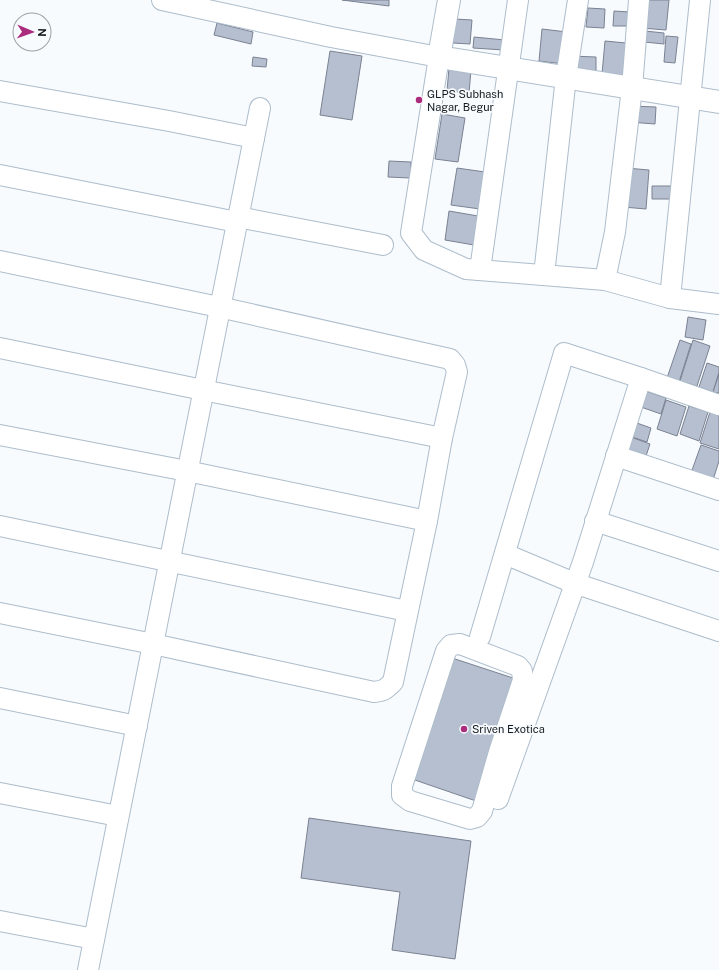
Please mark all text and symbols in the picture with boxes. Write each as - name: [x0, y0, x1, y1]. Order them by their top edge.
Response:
- north arrow: [12, 12, 52, 52]
- text: N: [36, 28, 48, 37]
- place label: GLPS Subhash Nagar, Begur: [427, 88, 503, 113]
- marker: GLPS Subhash Nagar, Begur: [414, 95, 424, 105]
- place label: Sriven Exotica: [472, 723, 545, 735]
- marker: Sriven Exotica: [459, 724, 469, 734]

